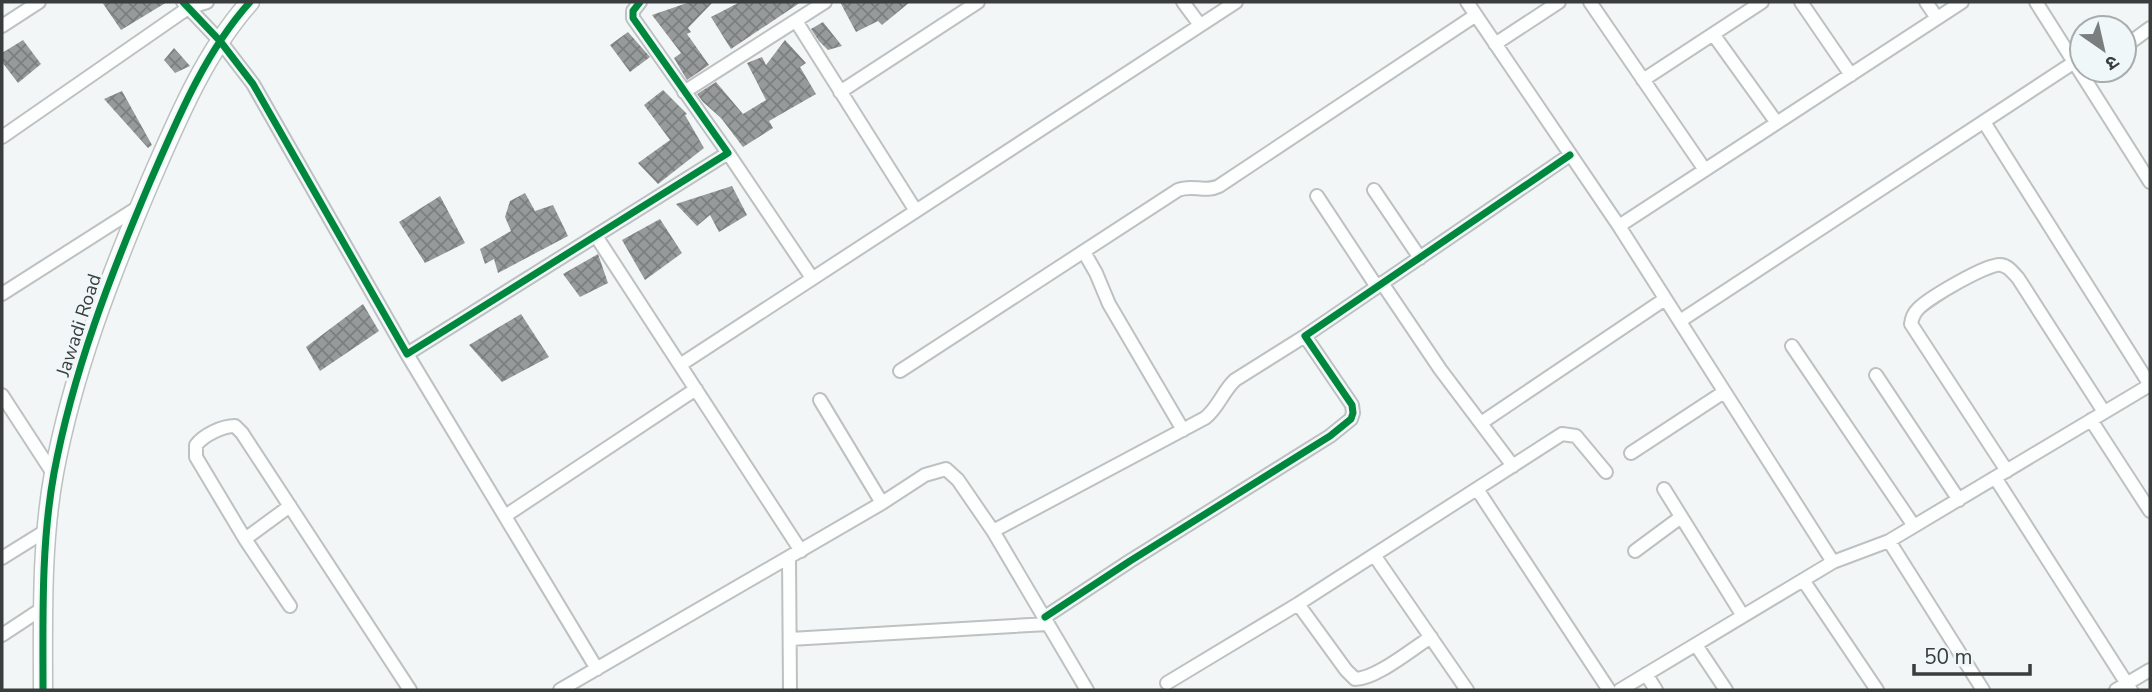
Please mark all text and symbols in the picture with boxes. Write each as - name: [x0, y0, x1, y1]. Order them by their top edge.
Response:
- north arrow: [2068, 14, 2138, 84]
- text: उ: [2099, 48, 2124, 77]
- street label: Jawadi Road: [50, 271, 108, 381]
- scale bar: [1914, 632, 2030, 676]
- text: 50 m: [1924, 643, 1973, 671]

